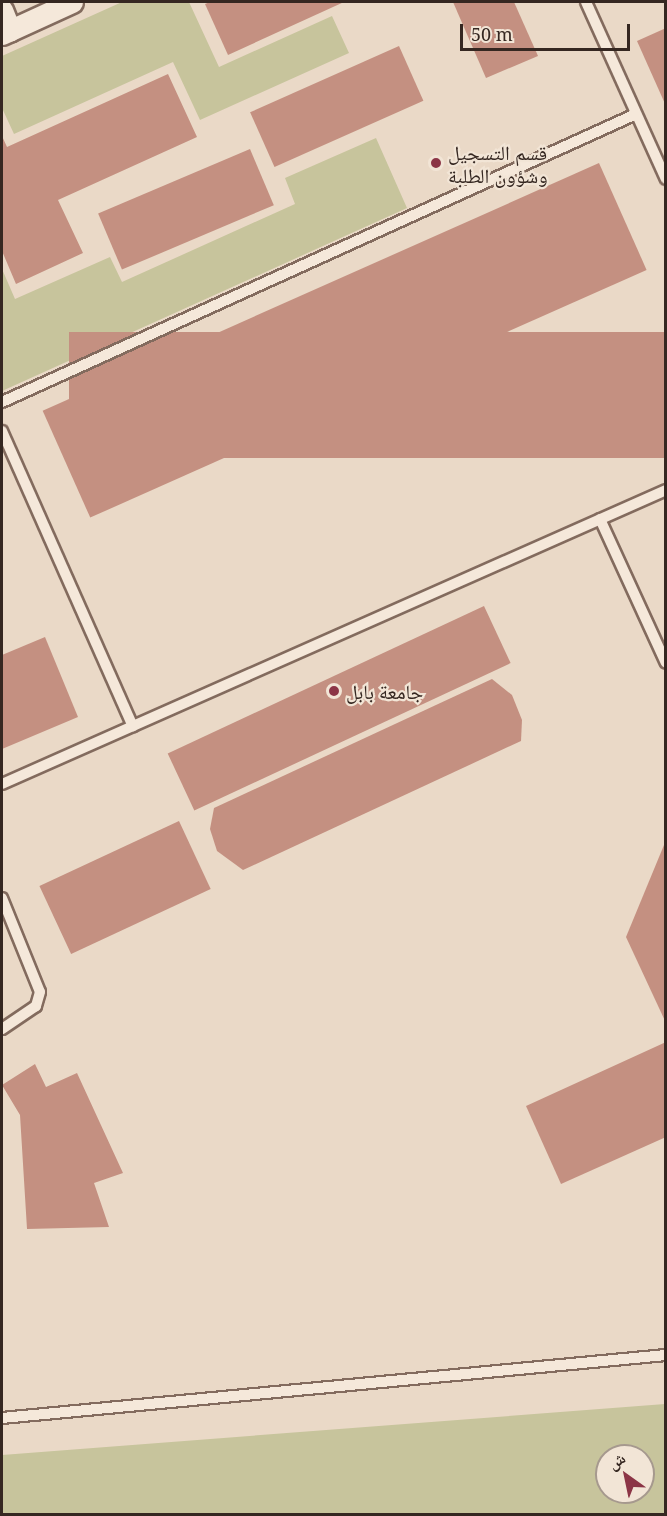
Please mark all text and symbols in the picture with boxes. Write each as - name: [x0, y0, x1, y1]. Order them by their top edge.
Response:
- scale bar: [463, 12, 632, 50]
- text: 50 m: [471, 22, 513, 46]
- place label: قسم التسجيل وشؤون الطلبة: [448, 140, 548, 187]
- marker: قسم التسجيل وشؤون الطلبة: [429, 156, 443, 170]
- place label: جامعة بابل: [346, 679, 423, 703]
- marker: جامعة بابل: [327, 684, 341, 698]
- north arrow: [595, 1444, 655, 1504]
- text: ش: [603, 1447, 629, 1474]

